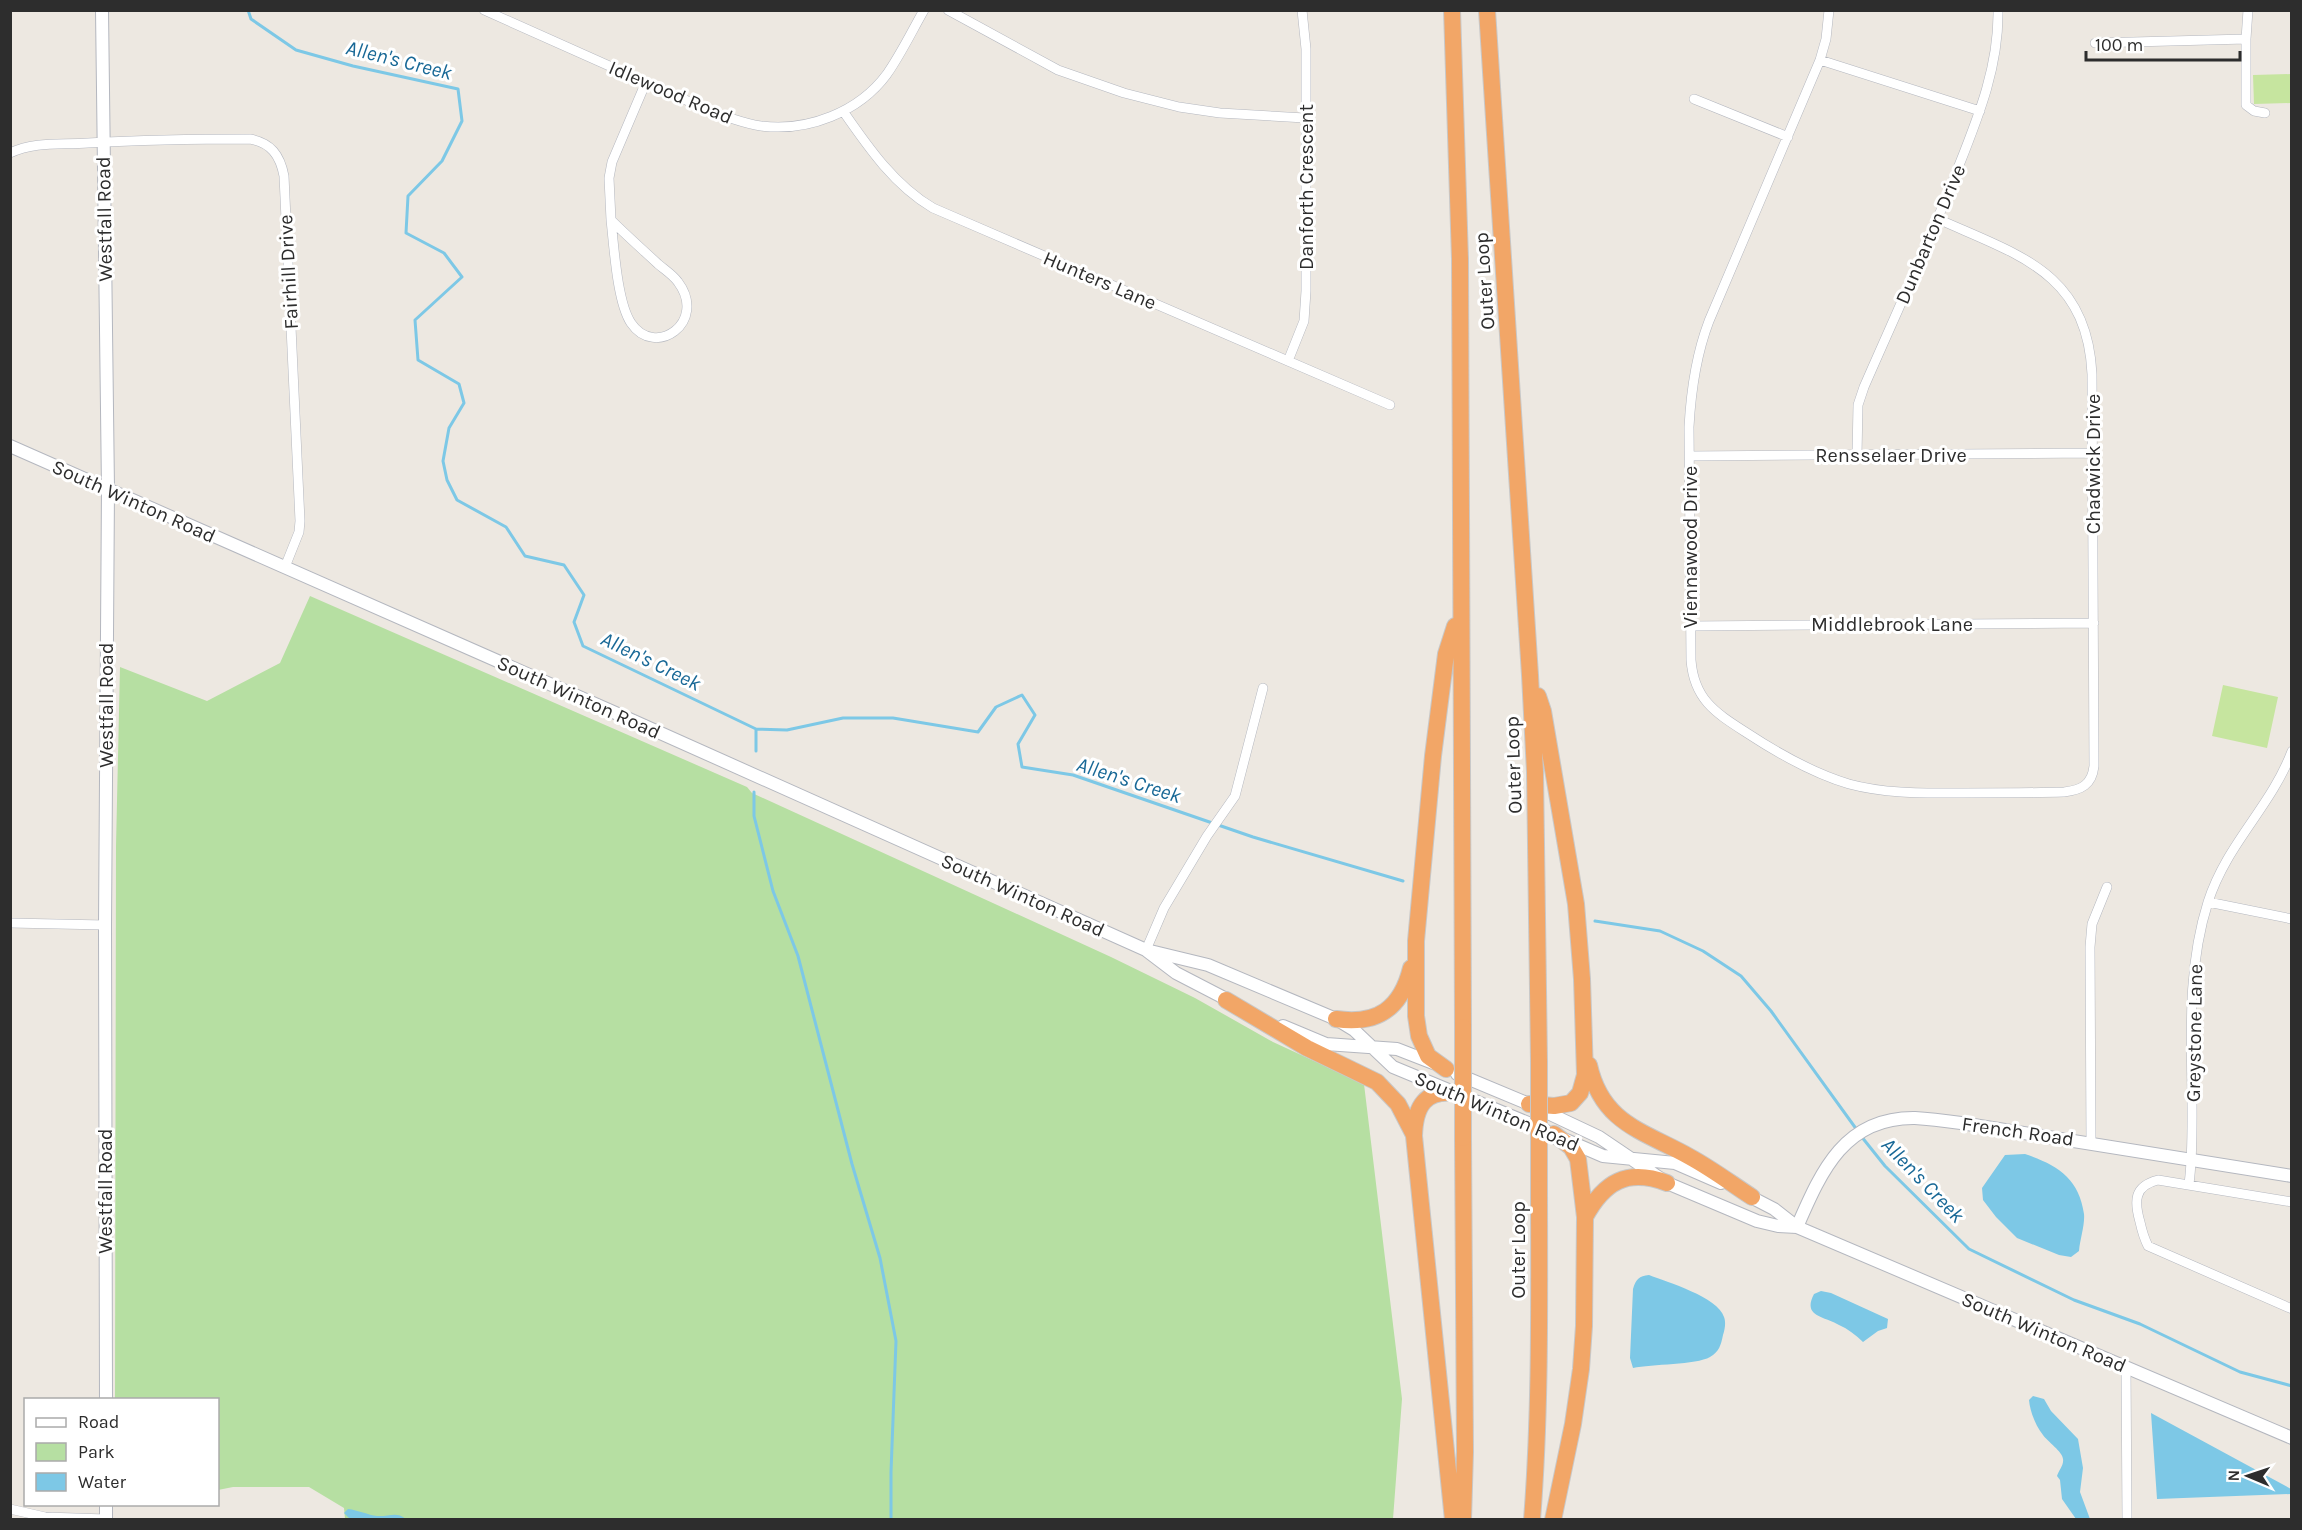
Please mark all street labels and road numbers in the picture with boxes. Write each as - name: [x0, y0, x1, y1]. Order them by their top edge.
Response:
- street label: Idlewood Road: [605, 56, 736, 129]
- street label: Danforth Crescent: [1295, 103, 1318, 270]
- street label: Westfall Road: [92, 156, 117, 282]
- street label: Dunbarton Drive: [1891, 161, 1970, 307]
- street label: Fairhill Drive: [274, 214, 303, 330]
- street label: Outer Loop: [1470, 231, 1499, 330]
- street label: Hunters Lane: [1040, 246, 1160, 315]
- street label: Chadwick Drive: [2082, 394, 2105, 534]
- street label: Rensselaer Drive: [1815, 444, 1967, 467]
- street label: South Winton Road: [48, 455, 219, 548]
- street label: Viennawood Drive: [1679, 466, 1702, 628]
- street label: Middlebrook Lane: [1811, 613, 1973, 636]
- street label: Westfall Road: [95, 642, 118, 768]
- street label: South Winton Road: [493, 651, 664, 744]
- street label: Outer Loop: [1500, 716, 1527, 814]
- street label: South Winton Road: [937, 849, 1108, 942]
- street label: Greystone Lane: [2182, 964, 2207, 1102]
- street label: South Winton Road: [1411, 1066, 1583, 1157]
- street label: French Road: [1960, 1112, 2076, 1151]
- street label: Westfall Road: [94, 1128, 117, 1254]
- street label: Outer Loop: [1507, 1201, 1530, 1299]
- street label: South Winton Road: [1958, 1287, 2130, 1378]

